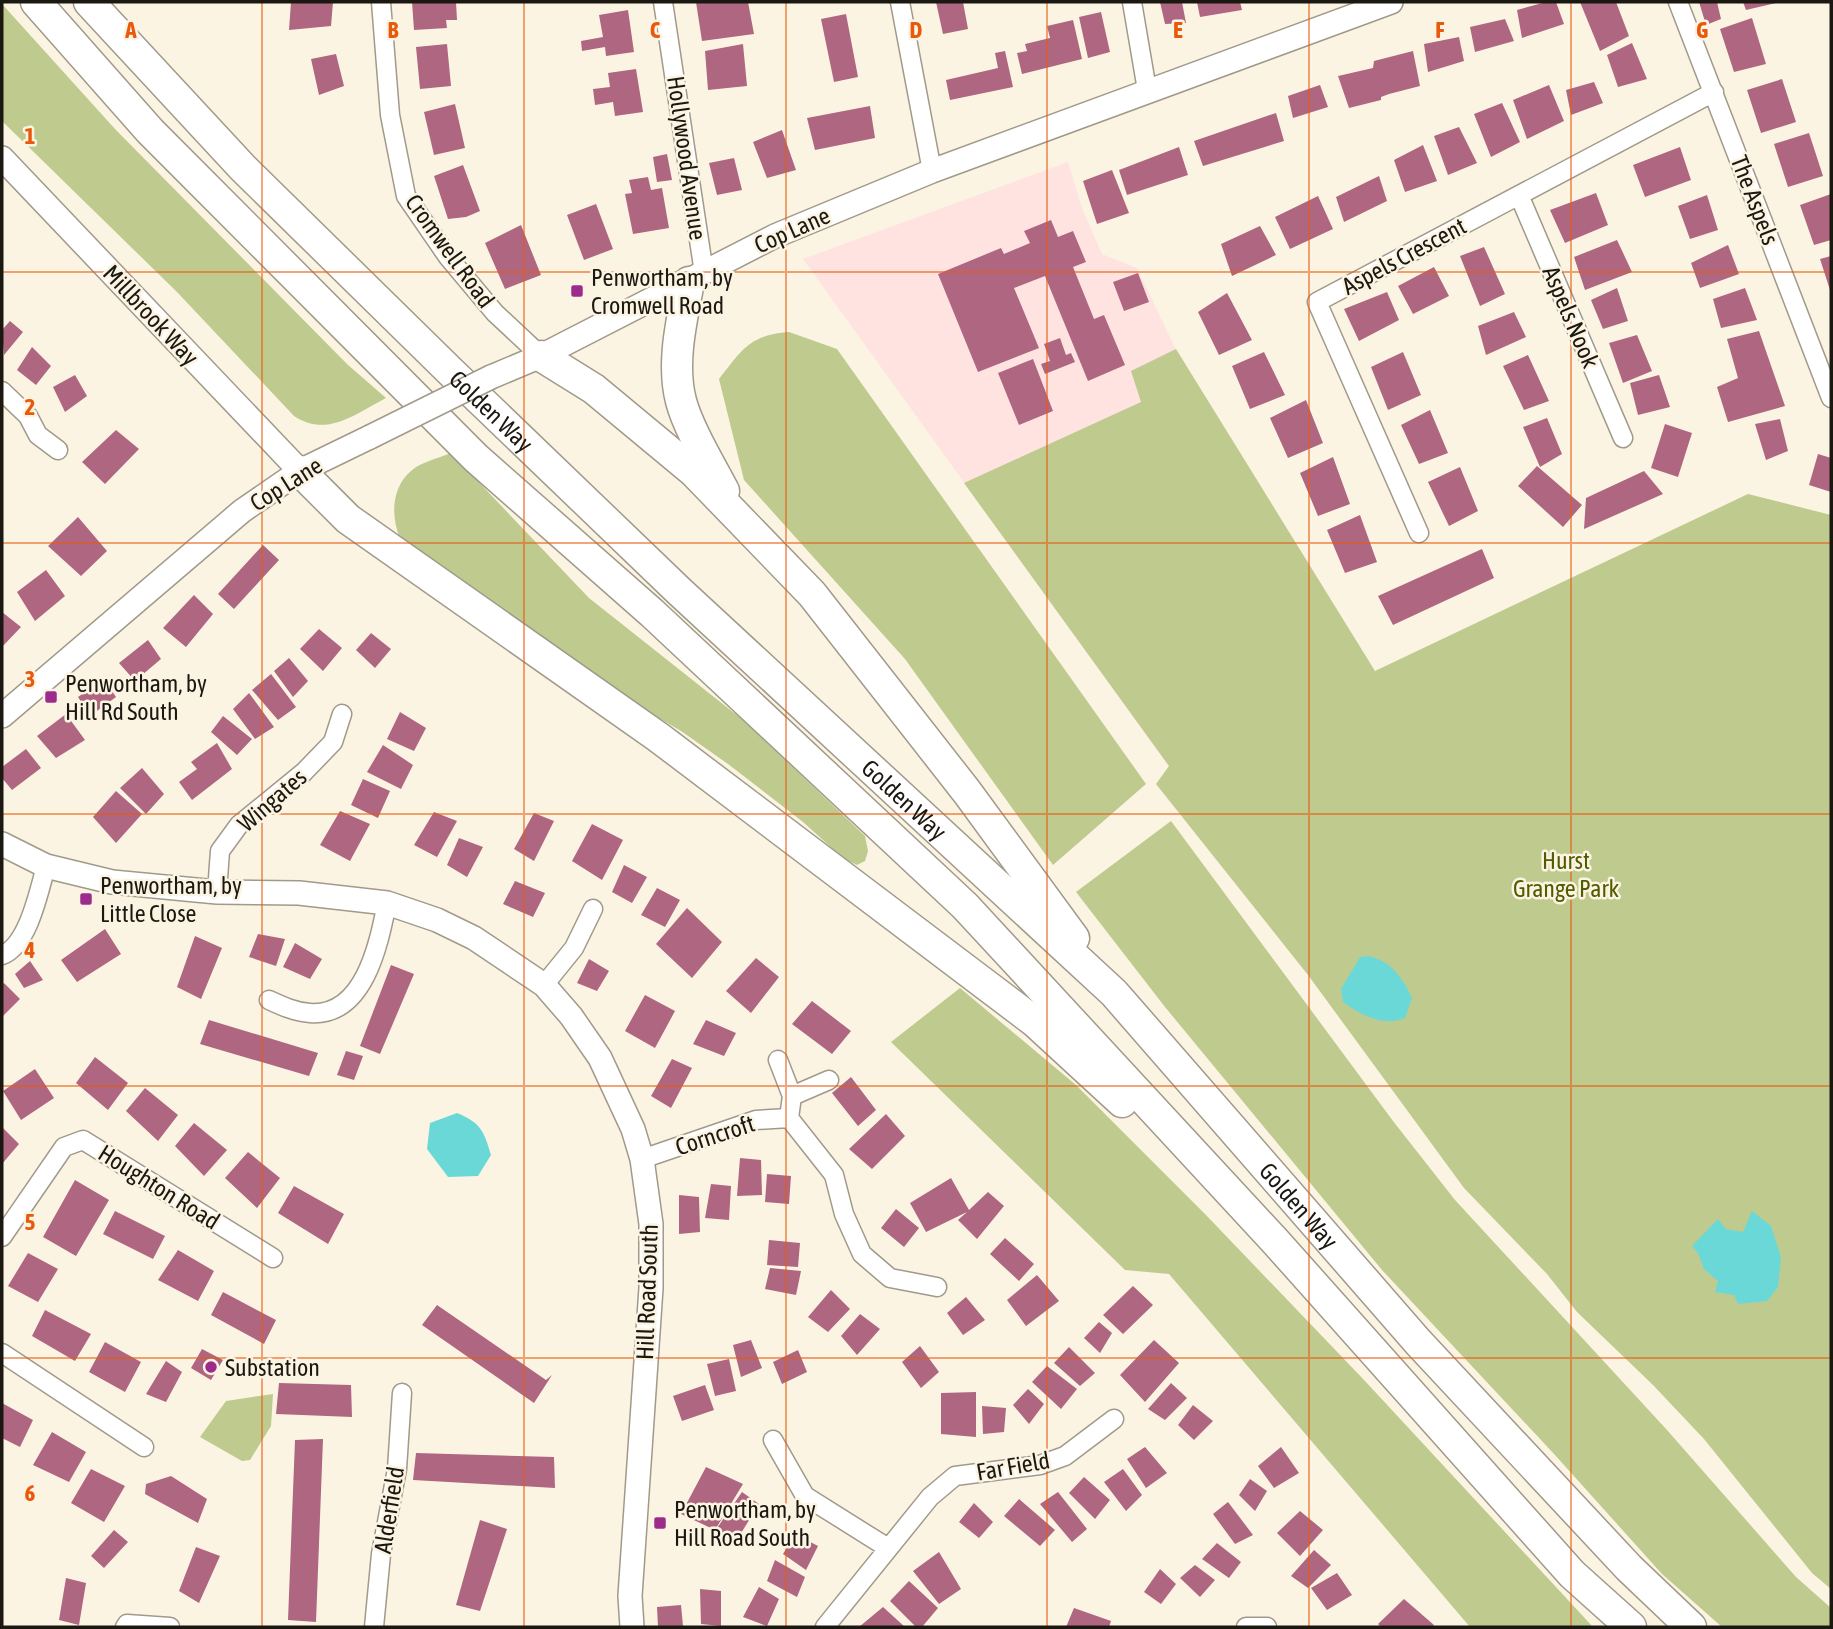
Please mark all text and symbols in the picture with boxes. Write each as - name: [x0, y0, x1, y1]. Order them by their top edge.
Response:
- text: A: [124, 17, 137, 43]
- text: B: [388, 17, 399, 43]
- text: C: [650, 17, 661, 43]
- text: D: [910, 17, 923, 43]
- text: E: [1173, 17, 1183, 43]
- text: F: [1435, 17, 1445, 43]
- text: G: [1696, 17, 1708, 43]
- street label: Hollywood Avenue: [662, 74, 712, 242]
- text: 1: [25, 123, 36, 149]
- street label: The Aspels: [1726, 152, 1784, 248]
- street label: Cromwell Road: [400, 189, 500, 313]
- street label: Cop Lane: [750, 201, 834, 259]
- street label: Aspels Crescent: [1338, 212, 1471, 300]
- street label: Millbrook Way: [98, 259, 204, 371]
- street label: Aspels Nook: [1537, 262, 1605, 372]
- place label: Penwortham, by Cromwell Road: [591, 264, 733, 319]
- marker: Penwortham, by Cromwell Road: [569, 283, 585, 299]
- street label: Golden Way: [444, 365, 539, 457]
- text: 2: [25, 394, 35, 420]
- street label: Cop Lane: [245, 451, 327, 517]
- text: 3: [25, 666, 35, 692]
- place label: Penwortham, by Hill Rd South: [65, 670, 207, 725]
- marker: Penwortham, by Hill Rd South: [43, 689, 59, 705]
- street label: Golden Way: [857, 754, 952, 845]
- street label: Wingates: [232, 763, 312, 837]
- park label: Hurst Grange Park: [1513, 847, 1620, 902]
- place label: Penwortham, by Little Close: [100, 872, 242, 927]
- marker: Penwortham, by Little Close: [78, 891, 94, 907]
- text: 4: [24, 937, 36, 963]
- street label: Corncroft: [672, 1110, 758, 1160]
- street label: Houghton Road: [94, 1139, 224, 1235]
- street label: Golden Way: [1254, 1157, 1344, 1254]
- text: 5: [25, 1209, 36, 1235]
- street label: Hill Road South: [631, 1224, 663, 1360]
- place label: Substation: [225, 1354, 320, 1381]
- marker: Substation: [203, 1359, 219, 1375]
- street label: Far Field: [974, 1446, 1052, 1486]
- street label: Alderfield: [369, 1465, 409, 1555]
- text: 6: [25, 1480, 36, 1506]
- place label: Penwortham, by Hill Road South: [674, 1496, 816, 1551]
- marker: Penwortham, by Hill Road South: [652, 1515, 668, 1531]

